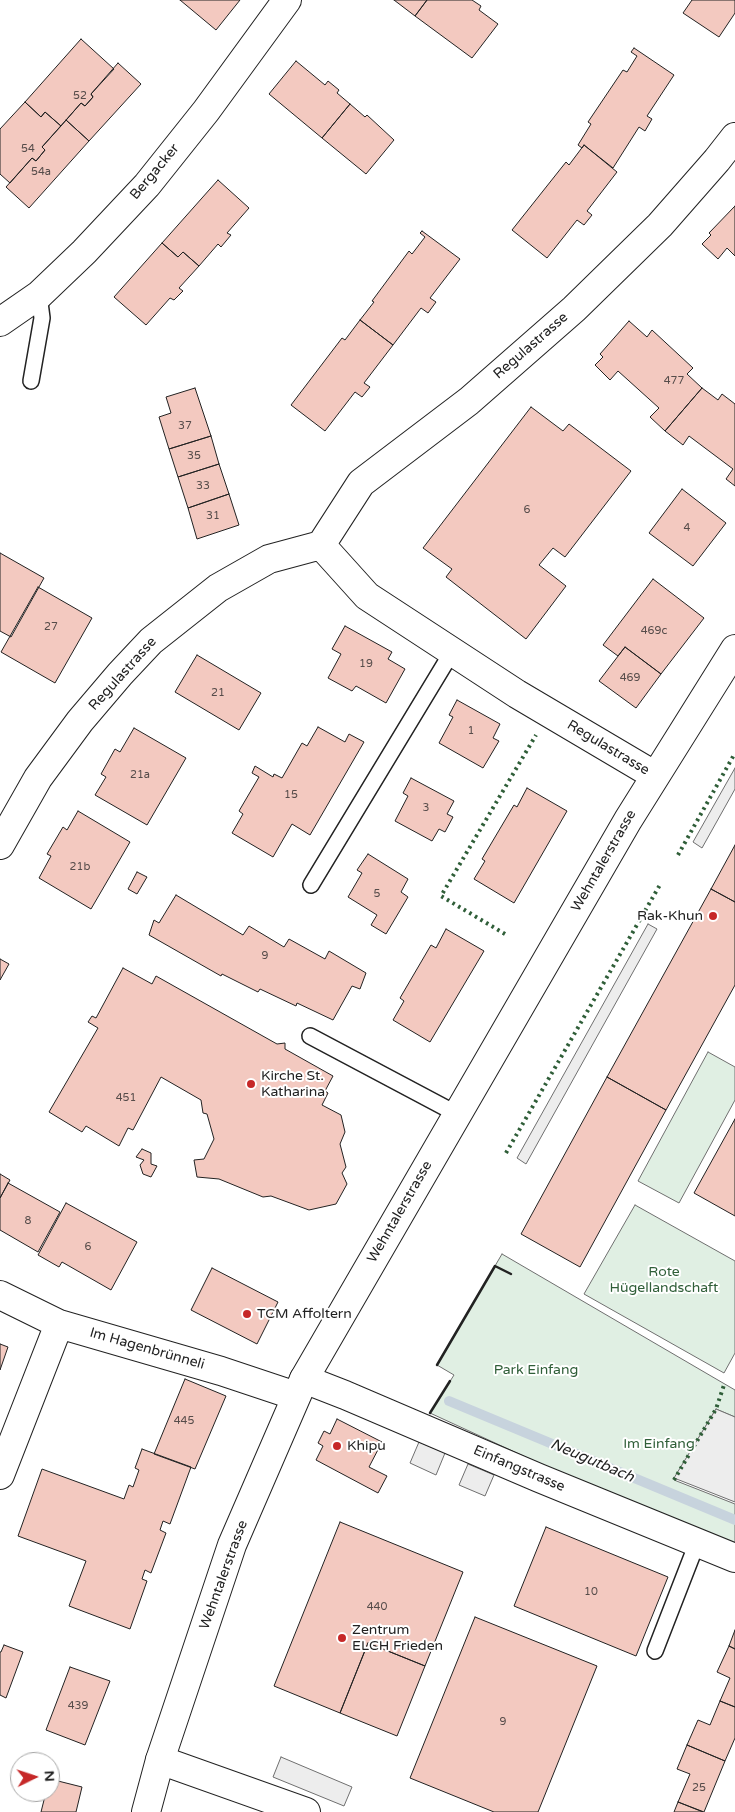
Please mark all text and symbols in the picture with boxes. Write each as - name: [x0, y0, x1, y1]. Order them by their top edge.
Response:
- house number: 52: [73, 89, 87, 103]
- street label: Bergacker: [127, 141, 183, 203]
- house number: 54: [21, 142, 35, 156]
- house number: 54a: [31, 165, 51, 179]
- street label: Regulastrasse: [490, 309, 572, 383]
- house number: 477: [664, 374, 684, 388]
- house number: 37: [178, 419, 192, 433]
- house number: 35: [187, 449, 201, 463]
- house number: 33: [196, 479, 210, 493]
- house number: 6: [524, 503, 530, 517]
- house number: 31: [206, 509, 220, 523]
- house number: 4: [684, 521, 690, 535]
- house number: 27: [44, 620, 58, 634]
- house number: 469c: [641, 624, 667, 638]
- street label: Regulastrasse: [86, 634, 160, 714]
- house number: 19: [359, 657, 373, 671]
- house number: 469: [620, 671, 640, 685]
- house number: 21: [211, 686, 225, 700]
- street label: Regulastrasse: [564, 717, 652, 779]
- house number: 1: [468, 724, 474, 738]
- house number: 21a: [130, 768, 150, 782]
- house number: 15: [284, 788, 298, 802]
- house number: 3: [423, 801, 429, 815]
- street label: Wehntalerstrasse: [568, 807, 640, 915]
- house number: 21b: [70, 860, 90, 874]
- house number: 5: [374, 887, 380, 901]
- place label: Rak-Khun: [637, 908, 703, 924]
- marker: Rak-Khun: [707, 910, 719, 922]
- house number: 9: [262, 949, 268, 963]
- place label: Kirche St. Katharina: [261, 1068, 325, 1100]
- marker: Kirche St. Katharina: [245, 1078, 257, 1090]
- house number: 451: [116, 1091, 136, 1105]
- street label: Wehntalerstrasse: [364, 1158, 436, 1266]
- house number: 8: [25, 1214, 31, 1228]
- house number: 6: [85, 1240, 91, 1254]
- park label: Rote Hügellandschaft: [610, 1264, 718, 1296]
- place label: TCM Affoltern: [257, 1306, 352, 1322]
- marker: TCM Affoltern: [241, 1308, 253, 1320]
- street label: Im Hagenbrünneli: [88, 1325, 206, 1373]
- park label: Park Einfang: [494, 1362, 578, 1378]
- house number: 445: [174, 1414, 194, 1428]
- water label: Neugutbach: [548, 1435, 636, 1487]
- park label: Im Einfang: [623, 1436, 695, 1452]
- place label: Khipu: [347, 1438, 386, 1454]
- marker: Khipu: [331, 1440, 343, 1452]
- street label: Einfangstrasse: [471, 1442, 567, 1496]
- street label: Wehntalerstrasse: [196, 1518, 252, 1632]
- house number: 10: [584, 1585, 598, 1599]
- house number: 440: [367, 1600, 387, 1614]
- place label: Zentrum ELCH Frieden: [352, 1622, 443, 1654]
- marker: Zentrum ELCH Frieden: [336, 1632, 348, 1644]
- house number: 439: [68, 1699, 88, 1713]
- house number: 9: [500, 1715, 506, 1729]
- north arrow: [10, 1752, 60, 1802]
- text: N: [41, 1770, 58, 1782]
- house number: 25: [692, 1781, 706, 1795]

